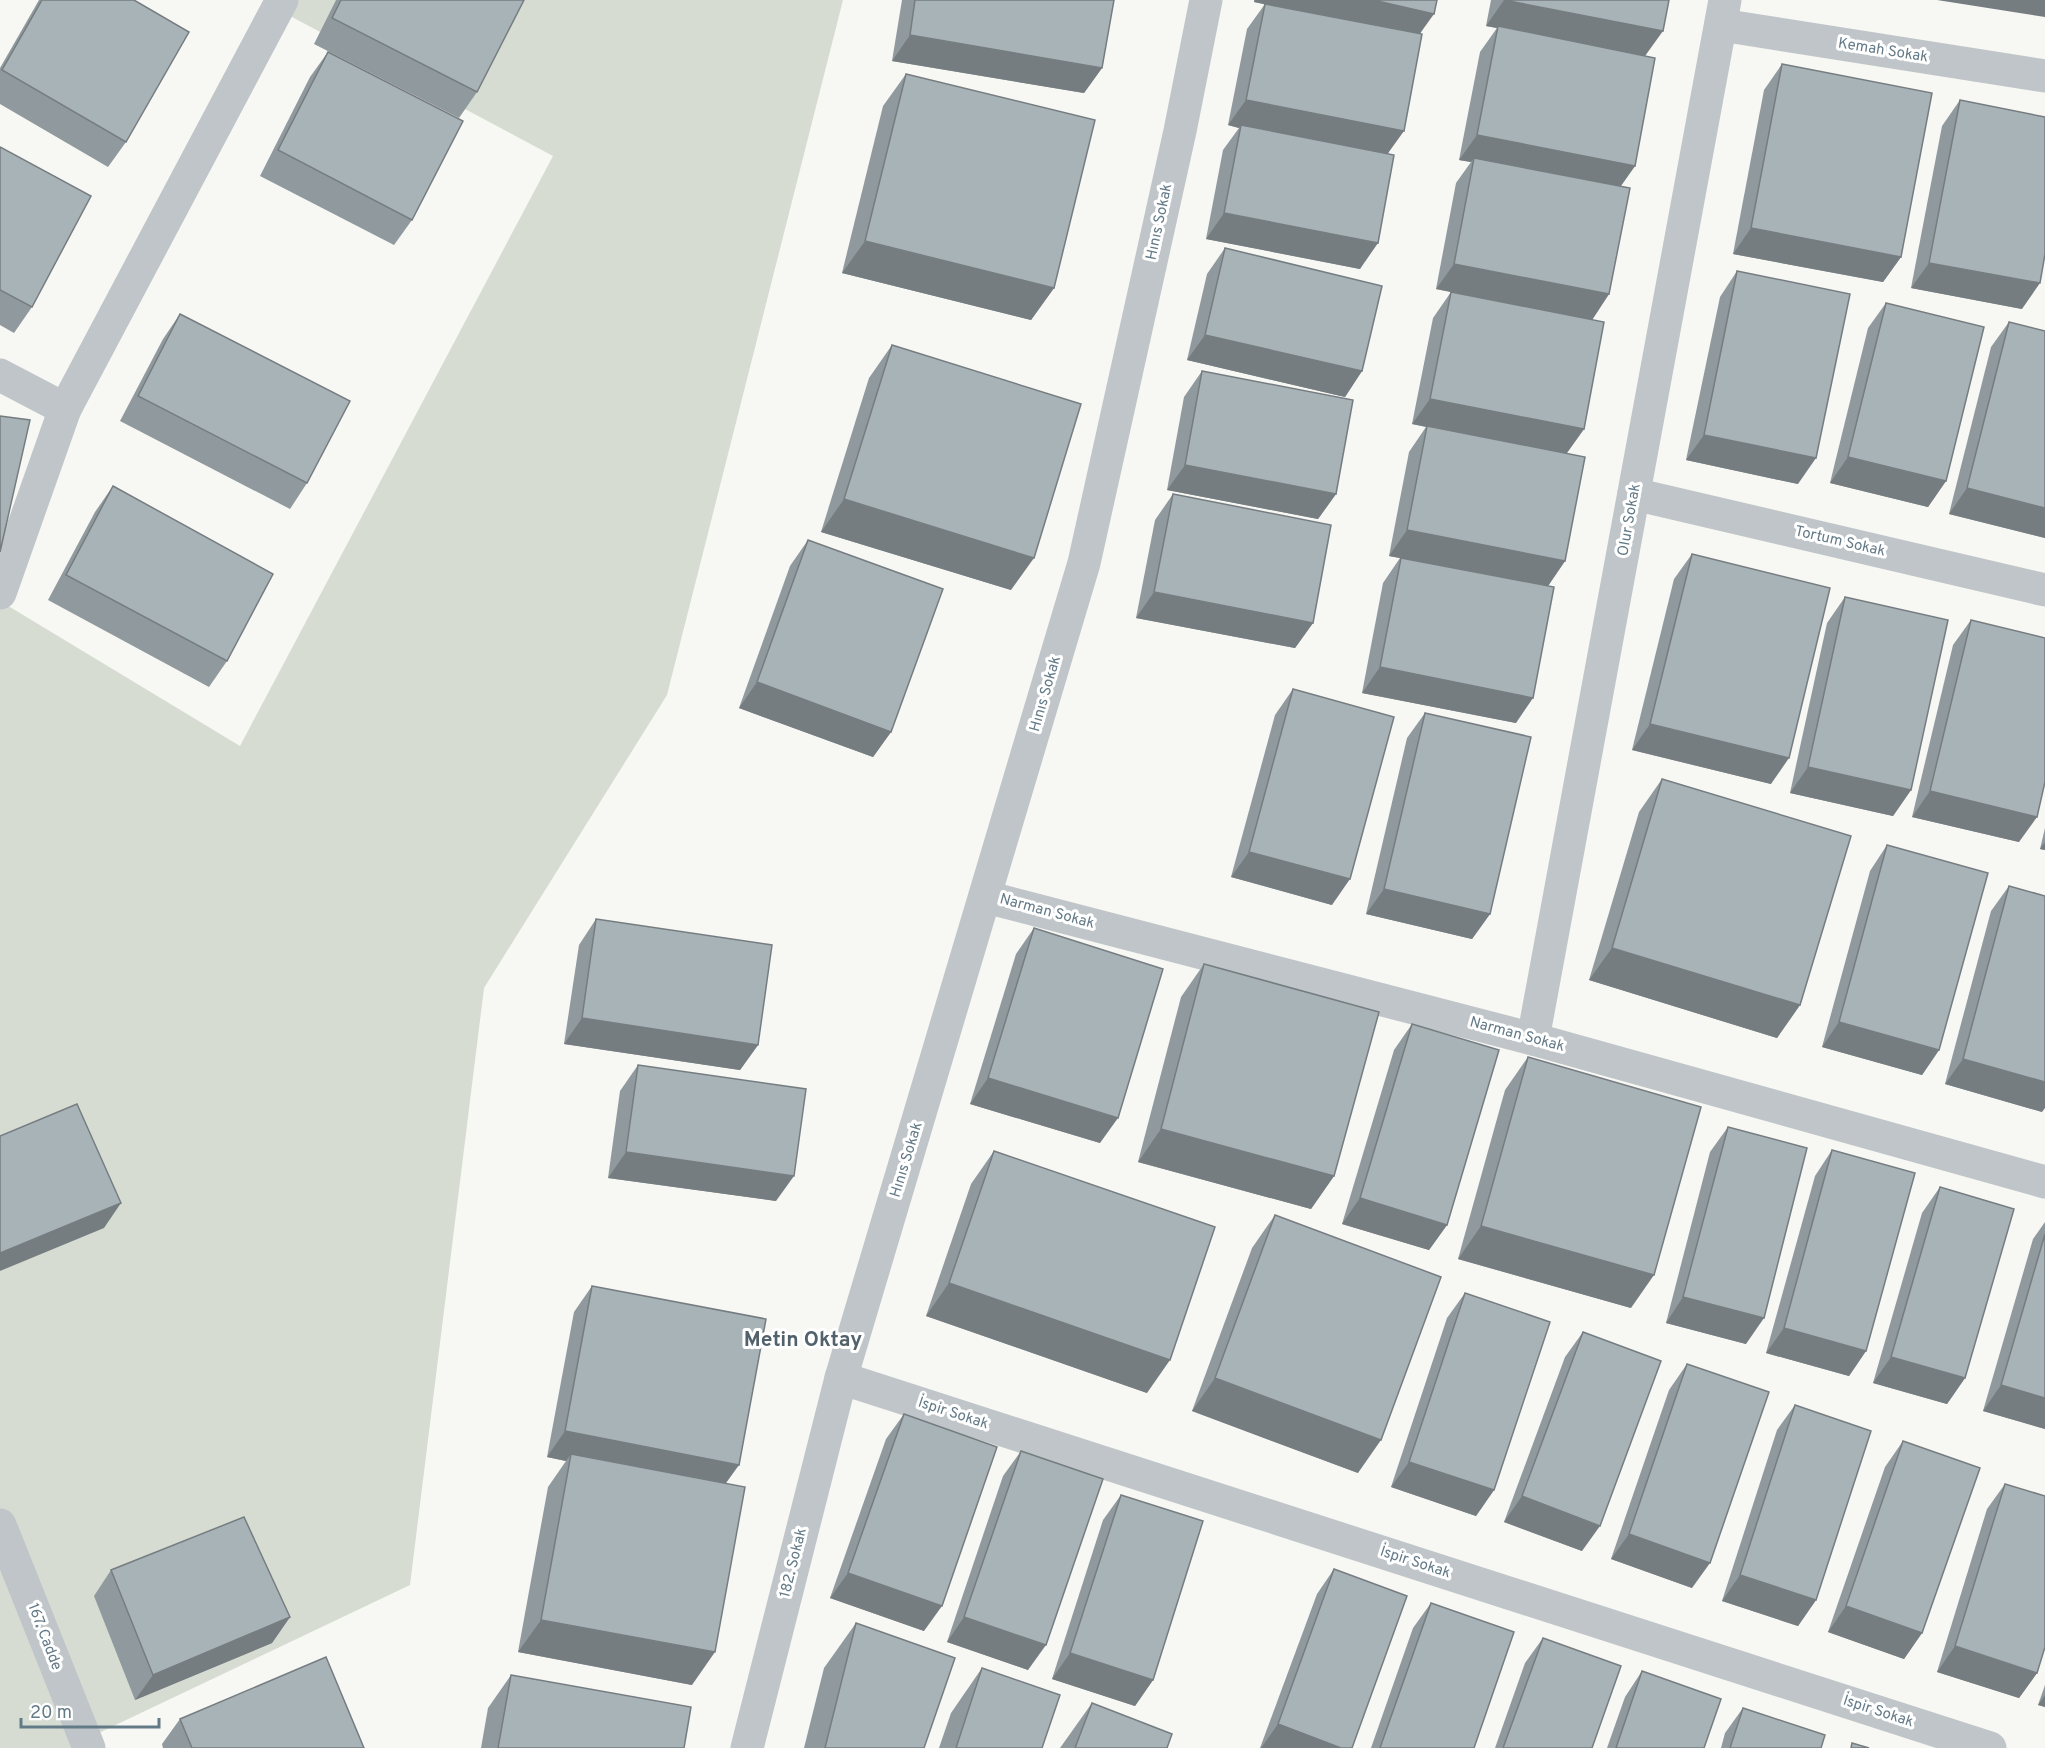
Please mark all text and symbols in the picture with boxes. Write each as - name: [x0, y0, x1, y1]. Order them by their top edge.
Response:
- street label: Kemah Sokak: [1837, 35, 1929, 67]
- street label: Hınıs Sokak: [1143, 182, 1177, 262]
- street label: Olur Sokak: [1614, 482, 1646, 558]
- street label: Tortum Sokak: [1793, 522, 1887, 562]
- street label: Hınıs Sokak: [1026, 654, 1066, 734]
- street label: Narman Sokak: [998, 890, 1097, 934]
- street label: Narman Sokak: [1468, 1013, 1567, 1057]
- street label: Hınıs Sokak: [887, 1120, 927, 1200]
- district label: Metin Oktay: [744, 1327, 862, 1354]
- street label: İspir Sokak: [915, 1393, 991, 1434]
- street label: 182. Sokak: [776, 1526, 812, 1600]
- street label: İspir Sokak: [1377, 1542, 1453, 1583]
- street label: 167. Cadde: [23, 1601, 65, 1673]
- scale bar: [21, 1691, 159, 1729]
- street label: İspir Sokak: [1840, 1691, 1916, 1732]
- text: 20 m: [30, 1702, 72, 1725]

